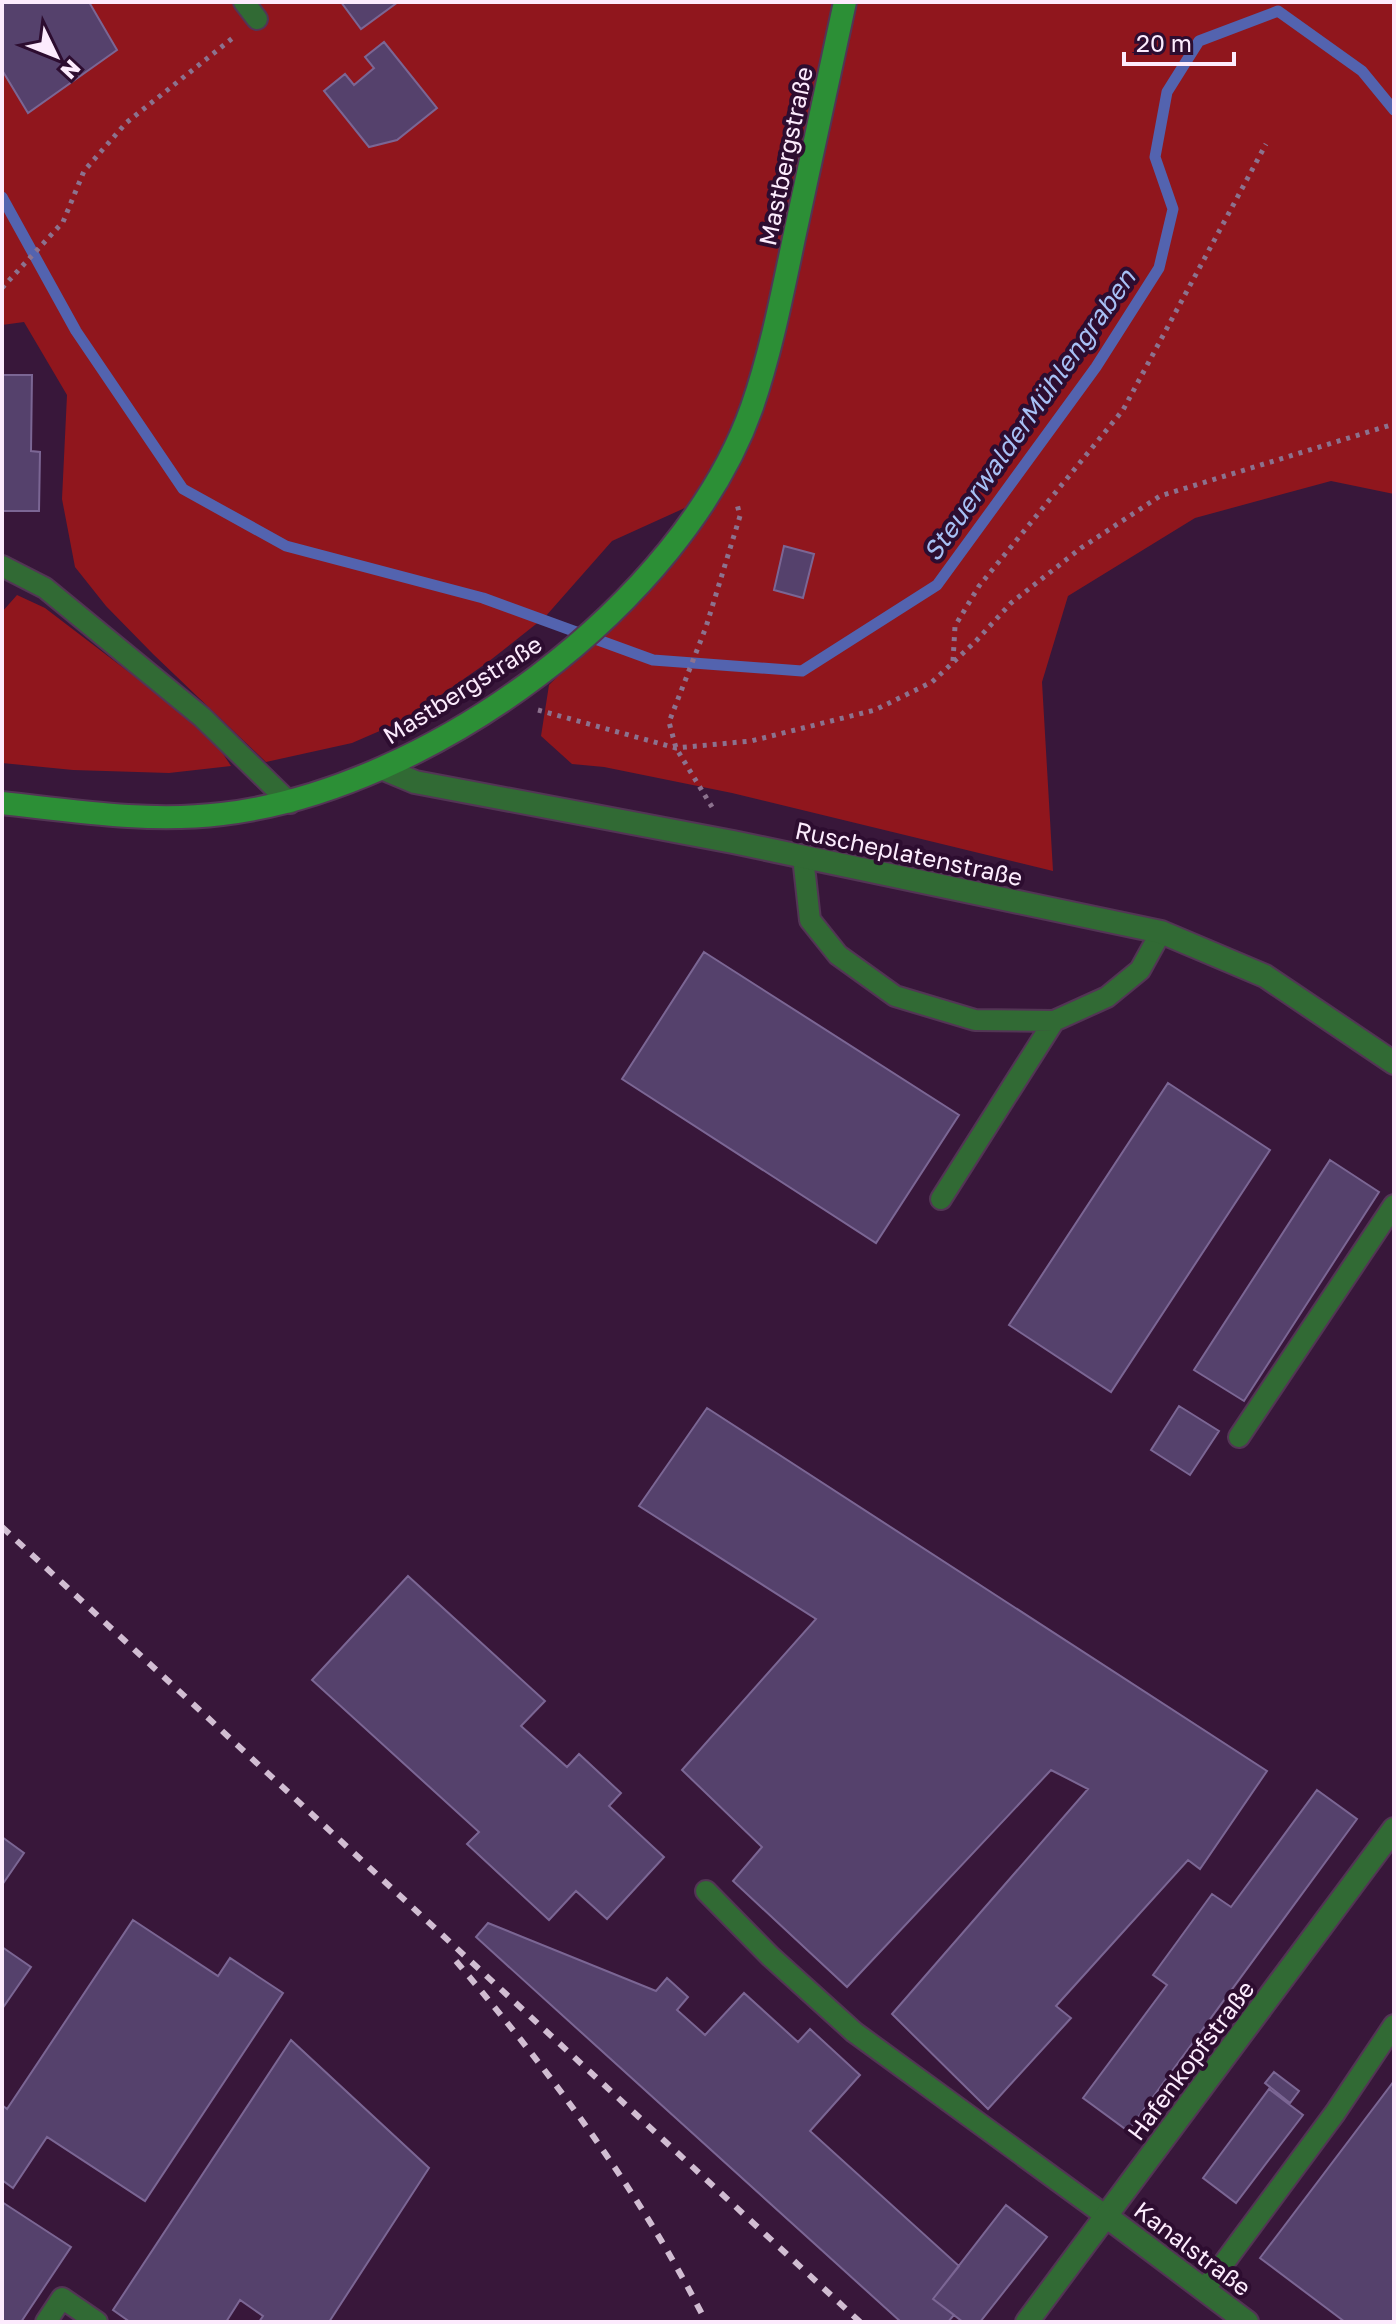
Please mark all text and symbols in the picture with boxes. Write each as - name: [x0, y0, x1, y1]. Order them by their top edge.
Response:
- north arrow: [16, 16, 96, 96]
- scale bar: [1124, 16, 1234, 66]
- text: 20 m: [1136, 28, 1192, 57]
- text: N: [55, 55, 87, 85]
- street label: Mastbergstraße: [752, 64, 818, 248]
- water label: SteuerwalderMühlengraben: [916, 263, 1142, 567]
- street label: Mastbergstraße: [377, 629, 547, 749]
- street label: Ruscheplatenstraße: [793, 815, 1025, 891]
- street label: Hafenkopfstraße: [1120, 1974, 1260, 2146]
- street label: Kanalstraße: [1129, 2195, 1257, 2301]

